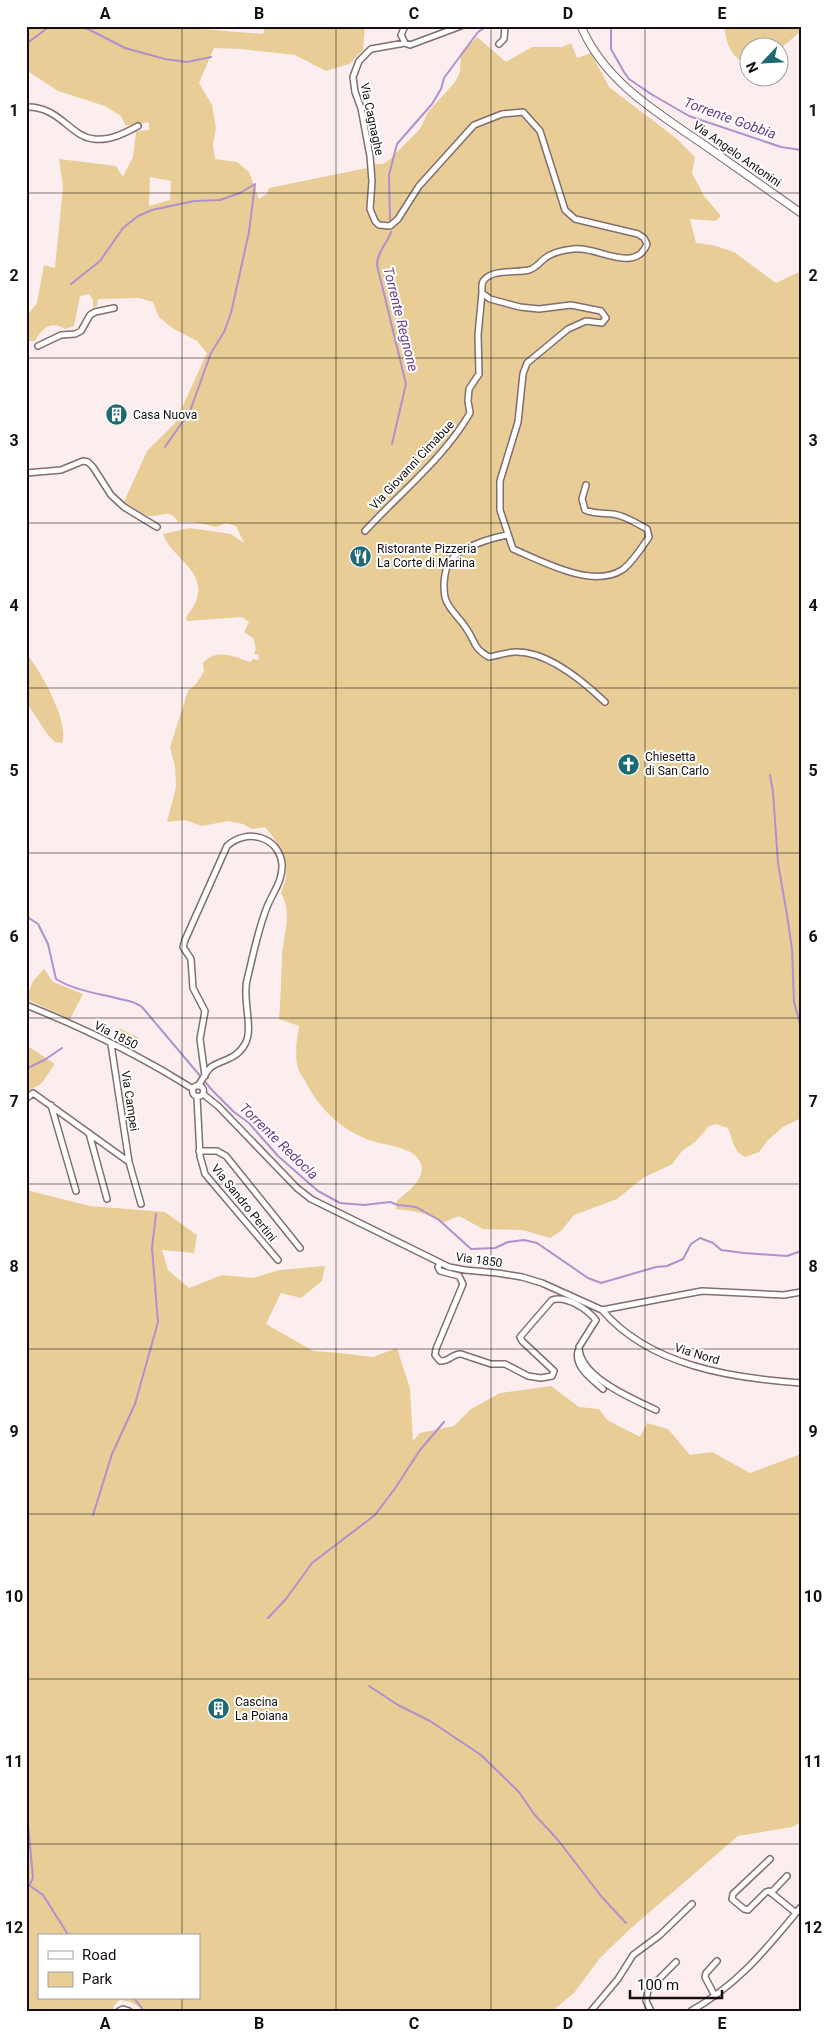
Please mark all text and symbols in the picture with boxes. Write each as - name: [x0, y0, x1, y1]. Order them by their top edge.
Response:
- text: A: [100, 4, 111, 23]
- text: B: [254, 4, 264, 23]
- text: C: [409, 4, 419, 23]
- text: D: [563, 4, 573, 23]
- text: E: [718, 4, 727, 23]
- north arrow: [740, 38, 790, 88]
- text: N: [743, 60, 762, 75]
- street label: Via Cagnaghe: [357, 81, 387, 157]
- water label: Torrente Gobbia: [682, 94, 778, 142]
- text: 1: [9, 101, 19, 120]
- text: 1: [808, 101, 818, 120]
- street label: Via Angelo Antonini: [690, 118, 784, 190]
- water label: Torrente Regnone: [380, 265, 422, 373]
- text: 2: [9, 266, 19, 285]
- text: 2: [808, 266, 818, 285]
- building icon: Casa Nuova: [105, 403, 129, 427]
- place label: Casa Nuova: [133, 408, 197, 422]
- street label: Via Giovanni Cimabue: [367, 418, 457, 512]
- text: 3: [9, 431, 19, 450]
- text: 3: [808, 431, 818, 450]
- place label: Ristorante Pizzeria La Corte di Marina: [377, 542, 477, 570]
- restaurant icon: Ristorante Pizzeria La Corte di Marina: [349, 544, 373, 568]
- text: 4: [9, 596, 19, 615]
- text: 4: [808, 596, 818, 615]
- place label: Chiesetta di San Carlo: [645, 750, 709, 778]
- church icon: Chiesetta di San Carlo: [617, 752, 641, 776]
- text: 5: [9, 761, 19, 780]
- text: 5: [808, 761, 818, 780]
- text: 6: [9, 927, 19, 946]
- text: 6: [808, 927, 818, 946]
- street label: Via 1850: [92, 1018, 140, 1052]
- street label: Via Campei: [118, 1070, 142, 1132]
- text: 7: [9, 1092, 19, 1111]
- text: 7: [808, 1092, 818, 1111]
- water label: Torrente Redocla: [236, 1100, 322, 1182]
- street label: Via Sandro Pertini: [209, 1161, 280, 1245]
- street label: Via 1850: [455, 1250, 504, 1270]
- text: 8: [9, 1257, 19, 1276]
- text: 8: [808, 1257, 818, 1276]
- street label: Via Nord: [673, 1341, 721, 1367]
- text: 9: [9, 1422, 19, 1441]
- text: 9: [808, 1422, 818, 1441]
- text: 10: [5, 1587, 23, 1606]
- text: 10: [804, 1587, 822, 1606]
- place label: Cascina La Poiana: [235, 1695, 288, 1723]
- building icon: Cascina La Poiana: [207, 1697, 231, 1721]
- text: 11: [5, 1752, 23, 1771]
- text: 11: [804, 1752, 822, 1771]
- text: 12: [5, 1918, 23, 1937]
- text: 12: [804, 1918, 822, 1937]
- legend: [38, 1934, 200, 2000]
- text: Road: [82, 1946, 116, 1964]
- scale bar: [630, 1967, 722, 1999]
- text: Park: [82, 1970, 113, 1988]
- text: 100 m: [637, 1976, 679, 1994]
- text: A: [100, 2014, 111, 2033]
- text: B: [254, 2014, 264, 2033]
- text: C: [409, 2014, 419, 2033]
- text: D: [563, 2014, 573, 2033]
- text: E: [718, 2014, 727, 2033]

